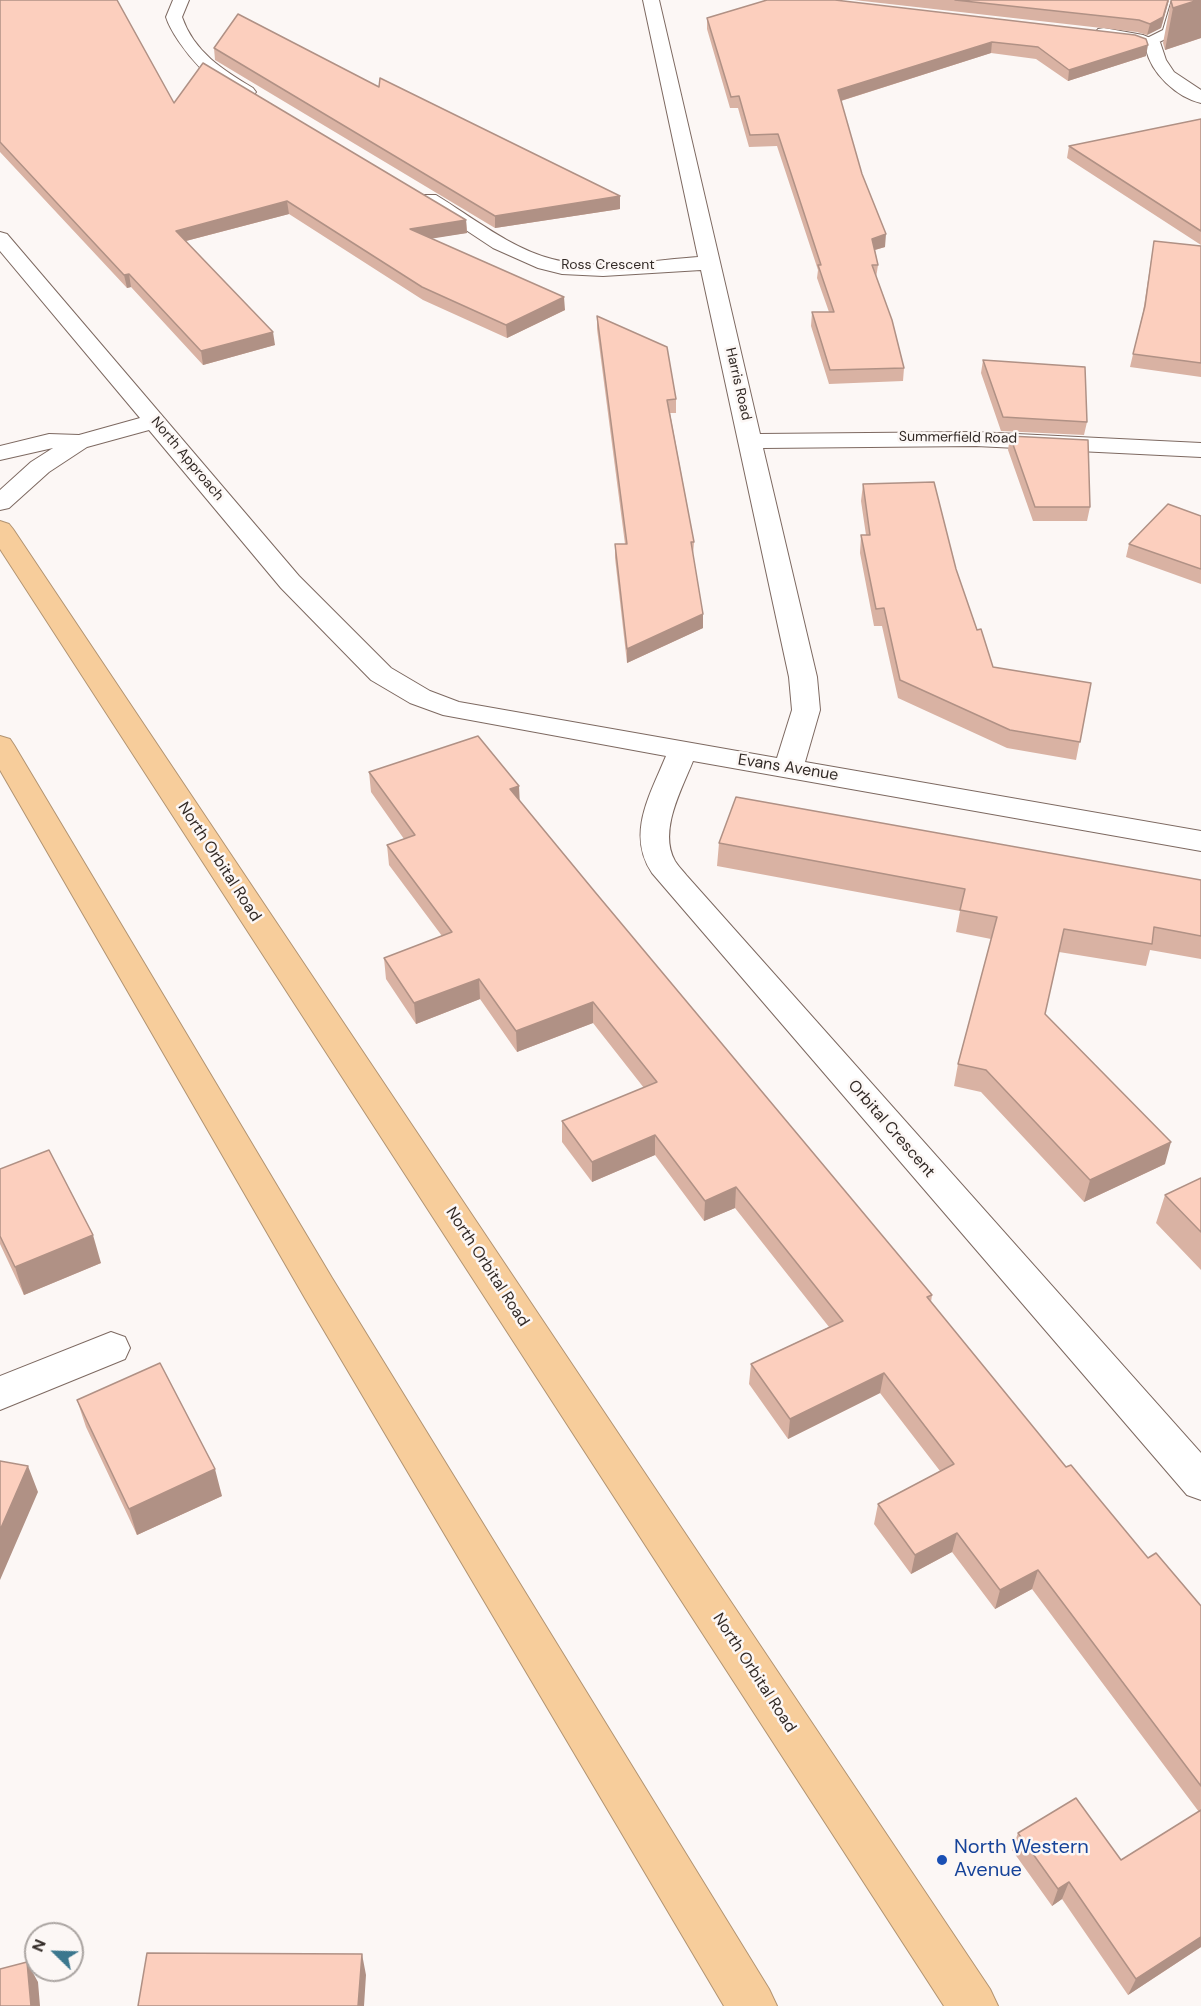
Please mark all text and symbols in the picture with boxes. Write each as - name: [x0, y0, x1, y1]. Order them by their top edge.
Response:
- street label: Ross Crescent: [561, 257, 655, 273]
- street label: Harris Road: [721, 346, 755, 422]
- street label: North Approach: [147, 414, 227, 504]
- street label: Summerfield Road: [899, 429, 1017, 447]
- street label: Evans Avenue: [736, 751, 840, 785]
- street label: North Orbital Road: [173, 799, 265, 925]
- street label: Orbital Crescent: [843, 1076, 939, 1182]
- street label: North Orbital Road: [441, 1204, 533, 1330]
- street label: North Orbital Road: [708, 1610, 800, 1736]
- place label: North Western Avenue: [954, 1836, 1089, 1883]
- marker: North Western Avenue: [935, 1853, 949, 1867]
- north arrow: [24, 1922, 84, 1982]
- text: N: [27, 1936, 51, 1955]

